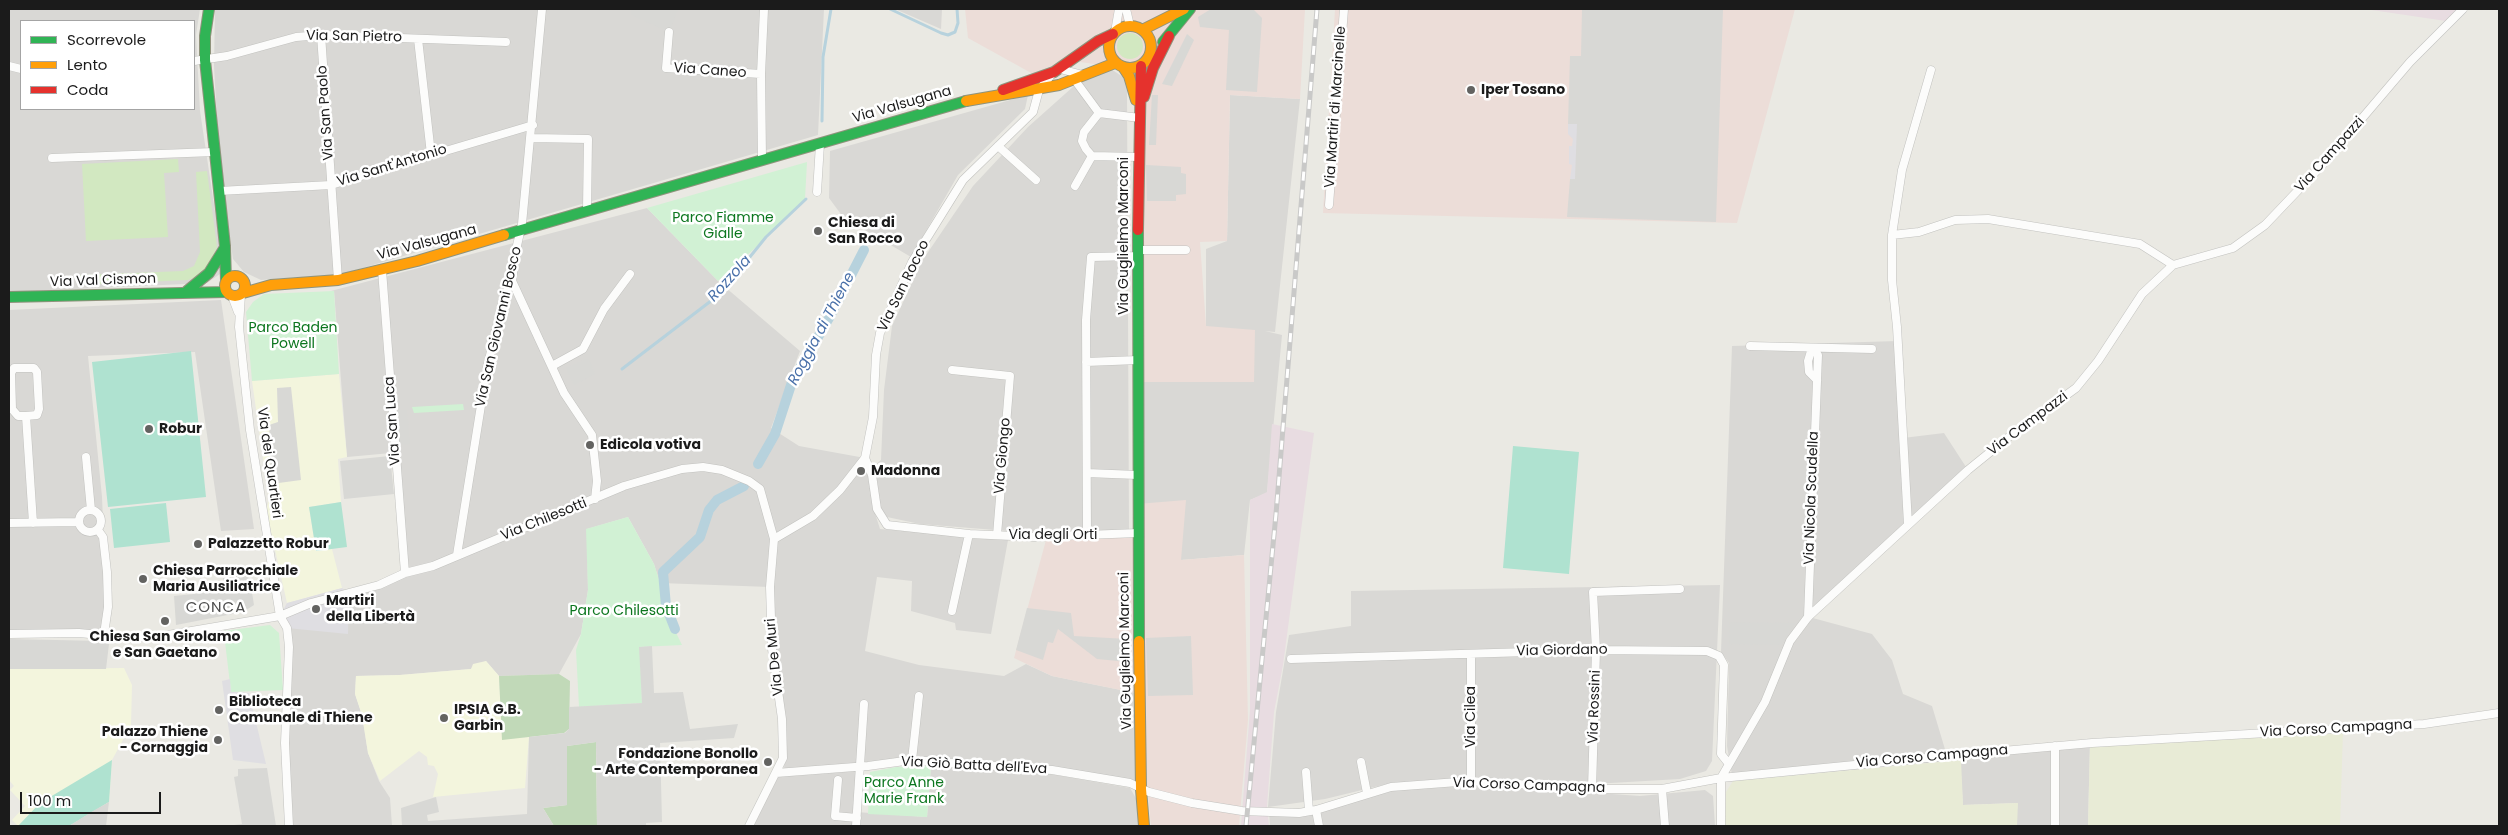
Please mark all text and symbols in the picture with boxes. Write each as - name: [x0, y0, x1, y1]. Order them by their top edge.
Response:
- legend: [20, 20, 195, 110]
- street label: Via Martiri di Marcinelle: [1322, 25, 1350, 189]
- street label: Via San Pietro: [306, 28, 402, 46]
- text: Scorrevole: [67, 29, 146, 50]
- text: Lento: [67, 54, 107, 75]
- street label: Via Caneo: [673, 60, 747, 82]
- street label: Via San Paolo: [314, 65, 338, 161]
- text: Coda: [67, 79, 108, 100]
- place label: Iper Tosano: [1481, 82, 1565, 98]
- street label: Via Valsugana: [851, 83, 953, 127]
- marker: Iper Tosano: [1465, 84, 1477, 96]
- street label: Via Campazzi: [2292, 114, 2368, 196]
- street label: Via Sant'Antonio: [335, 141, 449, 191]
- street label: Via Guglielmo Marconi: [1116, 157, 1132, 315]
- park label: Parco Fiamme Gialle: [672, 210, 774, 242]
- place label: Chiesa di San Rocco: [828, 215, 902, 248]
- street label: Via Valsugana: [376, 222, 478, 264]
- marker: Chiesa di San Rocco: [812, 225, 824, 237]
- street label: Via San Rocco: [875, 237, 933, 335]
- street label: Via San Giovanni Bosco: [472, 245, 526, 409]
- water label: Rozzola: [705, 252, 755, 306]
- water label: Roggia di Thiene: [785, 270, 859, 388]
- street label: Via Val Cismon: [50, 271, 156, 291]
- park label: Parco Baden Powell: [248, 320, 338, 352]
- street label: Via San Luca: [382, 376, 404, 466]
- street label: Via Campazzi: [1985, 388, 2071, 460]
- street label: Via dei Quartieri: [253, 406, 285, 520]
- street label: Via Giongo: [991, 417, 1015, 495]
- place label: Robur: [159, 421, 202, 437]
- marker: Robur: [143, 423, 155, 435]
- street label: Via Nicola Scudella: [1801, 431, 1823, 565]
- place label: Edicola votiva: [600, 437, 701, 453]
- marker: Edicola votiva: [584, 439, 596, 451]
- place label: Madonna: [871, 463, 940, 479]
- marker: Madonna: [855, 465, 867, 477]
- street label: Via Chilesotti: [499, 495, 589, 545]
- street label: Via degli Orti: [1008, 527, 1098, 543]
- place label: Palazzetto Robur: [208, 536, 329, 552]
- marker: Palazzetto Robur: [192, 538, 204, 550]
- place label: Chiesa Parrocchiale Maria Ausiliatrice: [153, 563, 298, 596]
- street label: Via Guglielmo Marconi: [1116, 572, 1136, 730]
- marker: Chiesa Parrocchiale Maria Ausiliatrice: [137, 573, 149, 585]
- place label: Martiri della Libertà: [326, 593, 415, 626]
- district label: CONCA: [185, 599, 247, 617]
- marker: Martiri della Libertà: [310, 603, 322, 615]
- park label: Parco Chilesotti: [569, 603, 679, 619]
- marker: Chiesa San Girolamo e San Gaetano: [159, 615, 171, 627]
- street label: Via De Muri: [763, 617, 787, 697]
- place label: Chiesa San Girolamo e San Gaetano: [90, 629, 240, 662]
- street label: Via Giordano: [1516, 642, 1608, 660]
- street label: Via Rossini: [1585, 670, 1605, 744]
- street label: Via Cilea: [1463, 686, 1479, 748]
- place label: Biblioteca Comunale di Thiene: [229, 694, 373, 726]
- place label: IPSIA G.B. Garbin: [454, 702, 521, 734]
- marker: Biblioteca Comunale di Thiene: [213, 704, 225, 716]
- marker: IPSIA G.B. Garbin: [438, 712, 450, 724]
- street label: Via Corso Campagna: [2259, 717, 2413, 741]
- place label: Palazzo Thiene - Cornaggia: [102, 724, 208, 756]
- marker: Palazzo Thiene - Cornaggia: [212, 734, 224, 746]
- street label: Via Corso Campagna: [1855, 742, 2009, 772]
- place label: Fondazione Bonollo - Arte Contemporanea: [594, 746, 758, 779]
- street label: Via Giò Batta dell'Eva: [900, 754, 1048, 778]
- marker: Fondazione Bonollo - Arte Contemporanea: [762, 756, 774, 768]
- park label: Parco Anne Marie Frank: [864, 775, 944, 808]
- street label: Via Corso Campagna: [1452, 775, 1606, 797]
- scale bar: [22, 782, 164, 814]
- text: 100 m: [28, 790, 71, 811]

